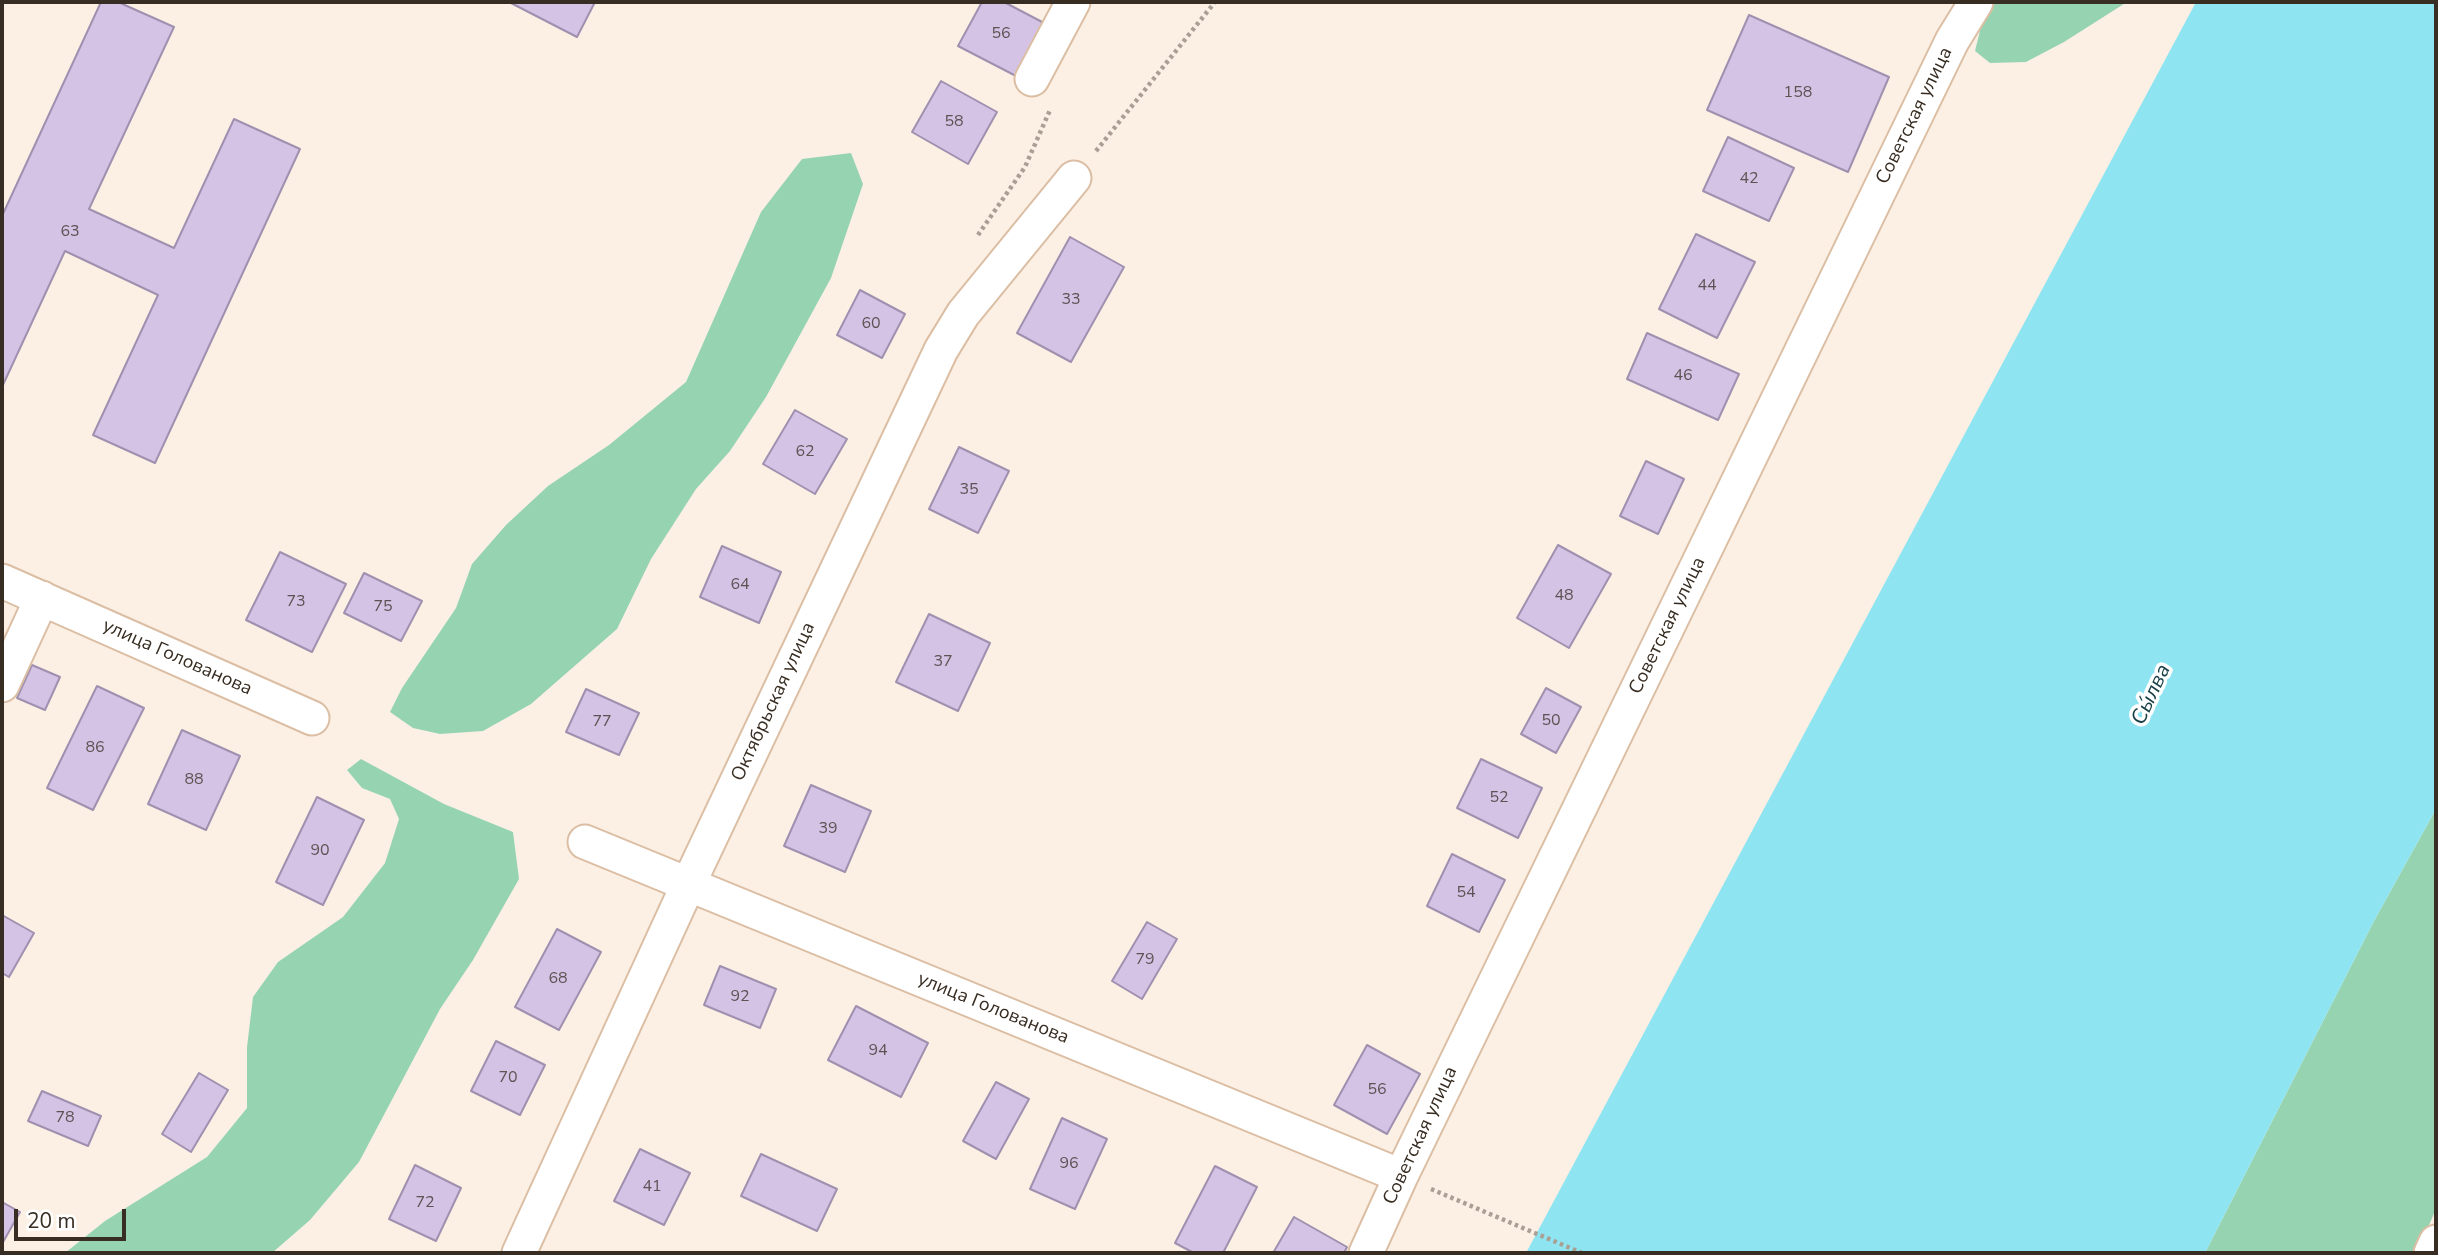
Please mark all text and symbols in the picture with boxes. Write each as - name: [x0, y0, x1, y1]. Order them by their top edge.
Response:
- house number: 56: [991, 24, 1011, 44]
- street label: Советская улица: [1872, 44, 1958, 188]
- house number: 158: [1784, 83, 1812, 103]
- house number: 58: [944, 112, 964, 132]
- house number: 42: [1739, 169, 1759, 189]
- house number: 63: [60, 222, 80, 242]
- house number: 44: [1697, 276, 1717, 296]
- house number: 33: [1061, 290, 1081, 310]
- house number: 60: [861, 314, 881, 334]
- house number: 46: [1673, 366, 1693, 386]
- house number: 62: [795, 442, 815, 462]
- house number: 35: [959, 480, 979, 500]
- street label: Советская улица: [1625, 554, 1711, 698]
- house number: 64: [730, 575, 750, 595]
- house number: 48: [1554, 586, 1574, 606]
- house number: 73: [286, 592, 306, 612]
- house number: 75: [373, 597, 393, 617]
- street label: улица Голованова: [99, 615, 255, 701]
- street label: Октябрьская улица: [727, 619, 821, 785]
- house number: 37: [933, 652, 953, 672]
- water label: Сы́лва: [2127, 661, 2177, 729]
- house number: 50: [1541, 711, 1561, 731]
- house number: 77: [592, 712, 612, 732]
- house number: 86: [85, 738, 105, 758]
- house number: 88: [184, 770, 204, 790]
- house number: 52: [1489, 788, 1509, 808]
- house number: 39: [818, 819, 838, 839]
- house number: 90: [310, 841, 330, 861]
- house number: 54: [1456, 883, 1476, 903]
- house number: 79: [1135, 950, 1155, 970]
- street label: улица Голованова: [914, 968, 1072, 1050]
- house number: 68: [548, 969, 568, 989]
- house number: 92: [730, 987, 750, 1007]
- house number: 94: [868, 1041, 888, 1061]
- street label: Советская улица: [1379, 1063, 1463, 1209]
- house number: 70: [498, 1068, 518, 1088]
- house number: 56: [1367, 1080, 1387, 1100]
- house number: 78: [55, 1108, 75, 1128]
- house number: 96: [1059, 1154, 1079, 1174]
- house number: 41: [642, 1177, 662, 1197]
- house number: 72: [415, 1193, 435, 1213]
- scale bar: [18, 1196, 130, 1240]
- text: 20 m: [27, 1207, 76, 1235]

